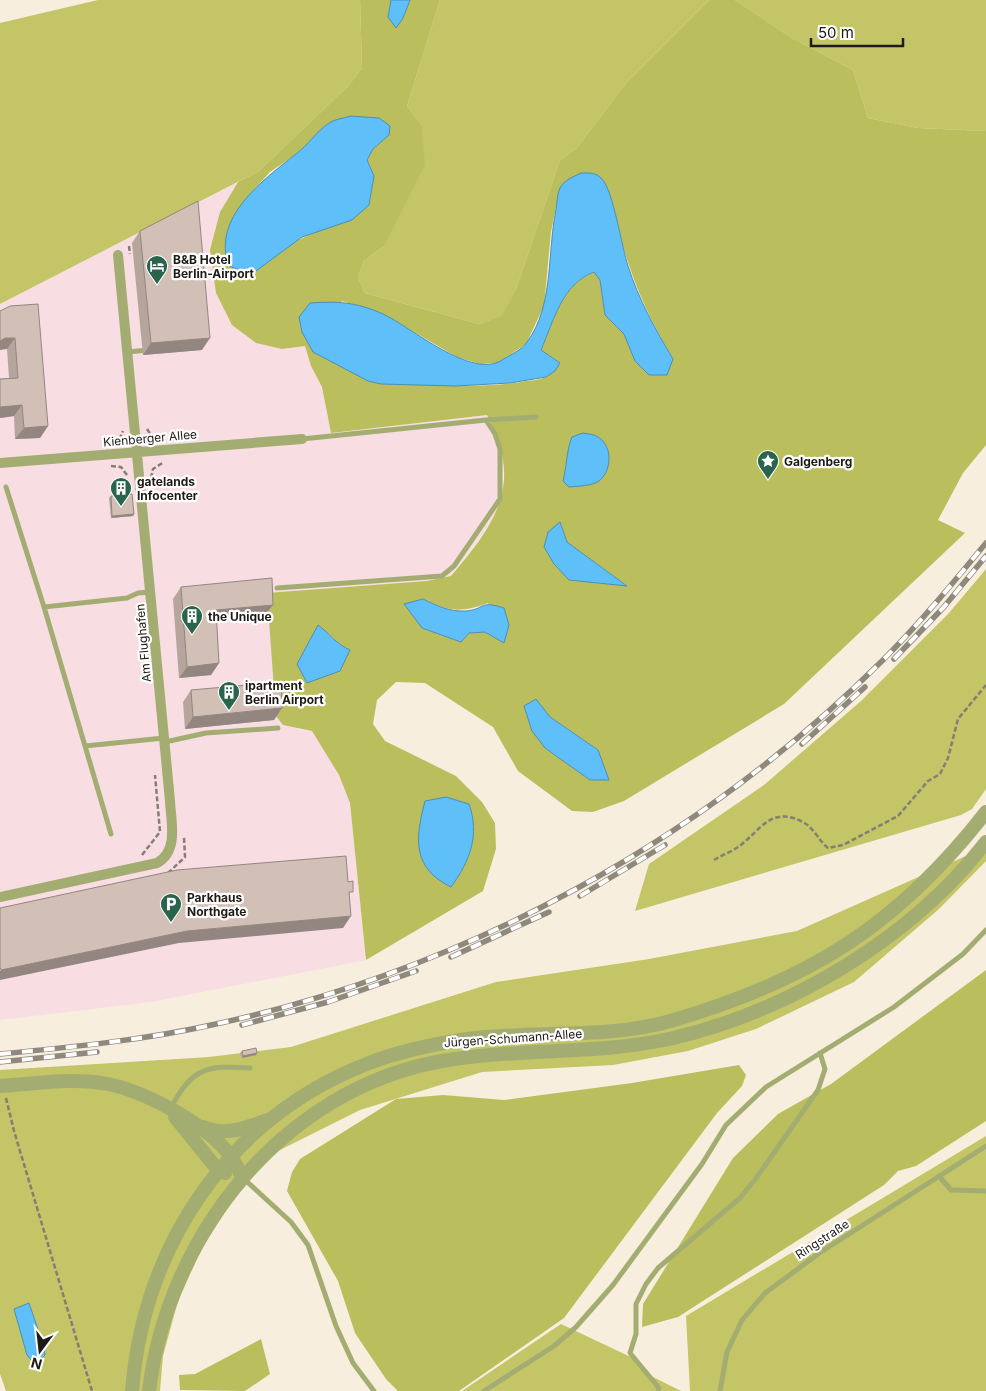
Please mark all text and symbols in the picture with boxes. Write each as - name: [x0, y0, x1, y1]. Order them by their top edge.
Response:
- scale bar: [811, 15, 904, 47]
- text: 50 m: [818, 23, 854, 42]
- place label: B&B Hotel Berlin-Airport: [173, 252, 255, 281]
- hotel icon: B&B Hotel Berlin-Airport: [145, 254, 169, 285]
- street label: Kienberger Allee: [102, 426, 198, 450]
- place icon: Galgenberg: [756, 449, 780, 480]
- place label: Galgenberg: [784, 454, 852, 469]
- place label: gatelands Infocenter: [137, 474, 198, 503]
- building icon: gatelands Infocenter: [109, 476, 133, 507]
- street label: Am Flughafen: [132, 603, 154, 683]
- building icon: the Unique: [180, 604, 204, 635]
- place label: the Unique: [208, 609, 272, 624]
- place label: ipartment Berlin Airport: [245, 678, 324, 707]
- building icon: ipartment Berlin Airport: [217, 680, 241, 711]
- place label: Parkhaus Northgate: [187, 890, 247, 919]
- parking icon: Parkhaus Northgate: [159, 892, 183, 923]
- street label: Jürgen-Schumann-Allee: [443, 1026, 583, 1050]
- street label: Ringstraße: [792, 1216, 852, 1262]
- north arrow: [15, 1326, 65, 1376]
- text: N: [29, 1354, 44, 1374]

